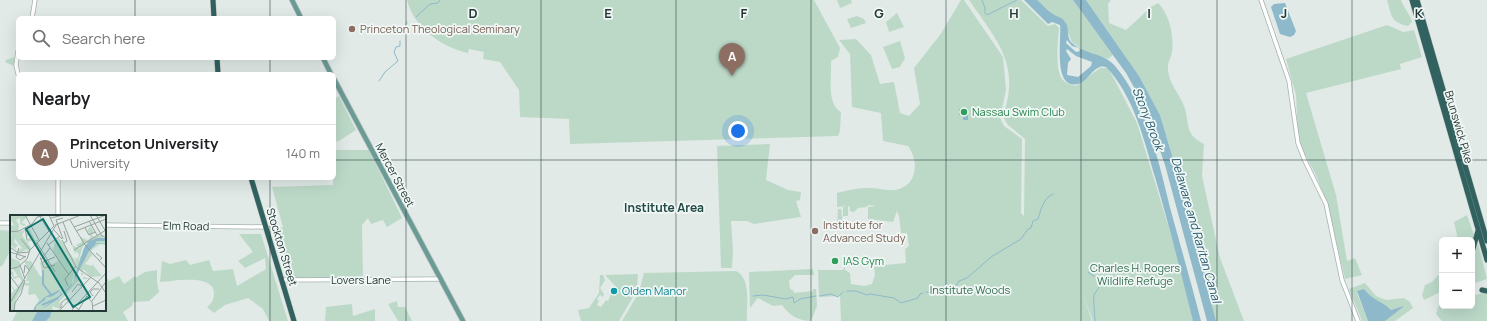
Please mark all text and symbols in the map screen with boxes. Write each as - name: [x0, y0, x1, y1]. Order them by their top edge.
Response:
- text: D: [468, 4, 478, 22]
- text: E: [604, 4, 612, 22]
- text: F: [741, 4, 748, 22]
- text: G: [874, 4, 884, 22]
- text: H: [1009, 4, 1019, 22]
- text: I: [1147, 4, 1151, 22]
- text: J: [1281, 4, 1287, 22]
- text: K: [1415, 4, 1424, 22]
- search box: [16, 16, 336, 60]
- place label: Princeton Theological Seminary: [360, 21, 520, 36]
- marker: Princeton Theological Seminary: [347, 24, 357, 34]
- icon: search: [30, 27, 52, 49]
- text: Search here: [62, 28, 145, 49]
- pin: A: [719, 43, 745, 76]
- water label: Stony Brook: [1129, 85, 1169, 155]
- text: Nearby: [32, 87, 90, 110]
- street label: Brunswick Pike: [1442, 89, 1477, 166]
- place label: Nassau Swim Club: [972, 104, 1065, 119]
- marker: Nassau Swim Club: [959, 107, 969, 117]
- your location: [728, 121, 748, 141]
- text: Princeton University: [70, 133, 218, 154]
- street label: Mercer Street: [372, 140, 419, 209]
- text: A: [41, 144, 49, 162]
- text: 140 m: [286, 144, 320, 162]
- text: University: [70, 154, 130, 172]
- water label: Delaware and Raritan Canal: [1168, 155, 1226, 307]
- district label: Institute Area: [624, 199, 704, 216]
- street label: Stockton Street: [263, 206, 301, 288]
- inset map: [10, 215, 106, 311]
- place label: Institute for Advanced Study: [823, 217, 906, 245]
- street label: Elm Road: [163, 218, 209, 233]
- marker: Institute for Advanced Study: [810, 226, 820, 236]
- map controls: [1439, 237, 1475, 309]
- button: +: [1439, 237, 1475, 273]
- place label: IAS Gym: [843, 253, 884, 268]
- marker: IAS Gym: [830, 256, 840, 266]
- park label: Charles H. Rogers Wildlife Refuge: [1090, 260, 1180, 288]
- street label: Lovers Lane: [331, 272, 392, 287]
- button: −: [1439, 273, 1475, 309]
- park label: Institute Woods: [930, 282, 1010, 297]
- place label: Olden Manor: [622, 283, 686, 298]
- marker: Olden Manor: [609, 286, 619, 296]

